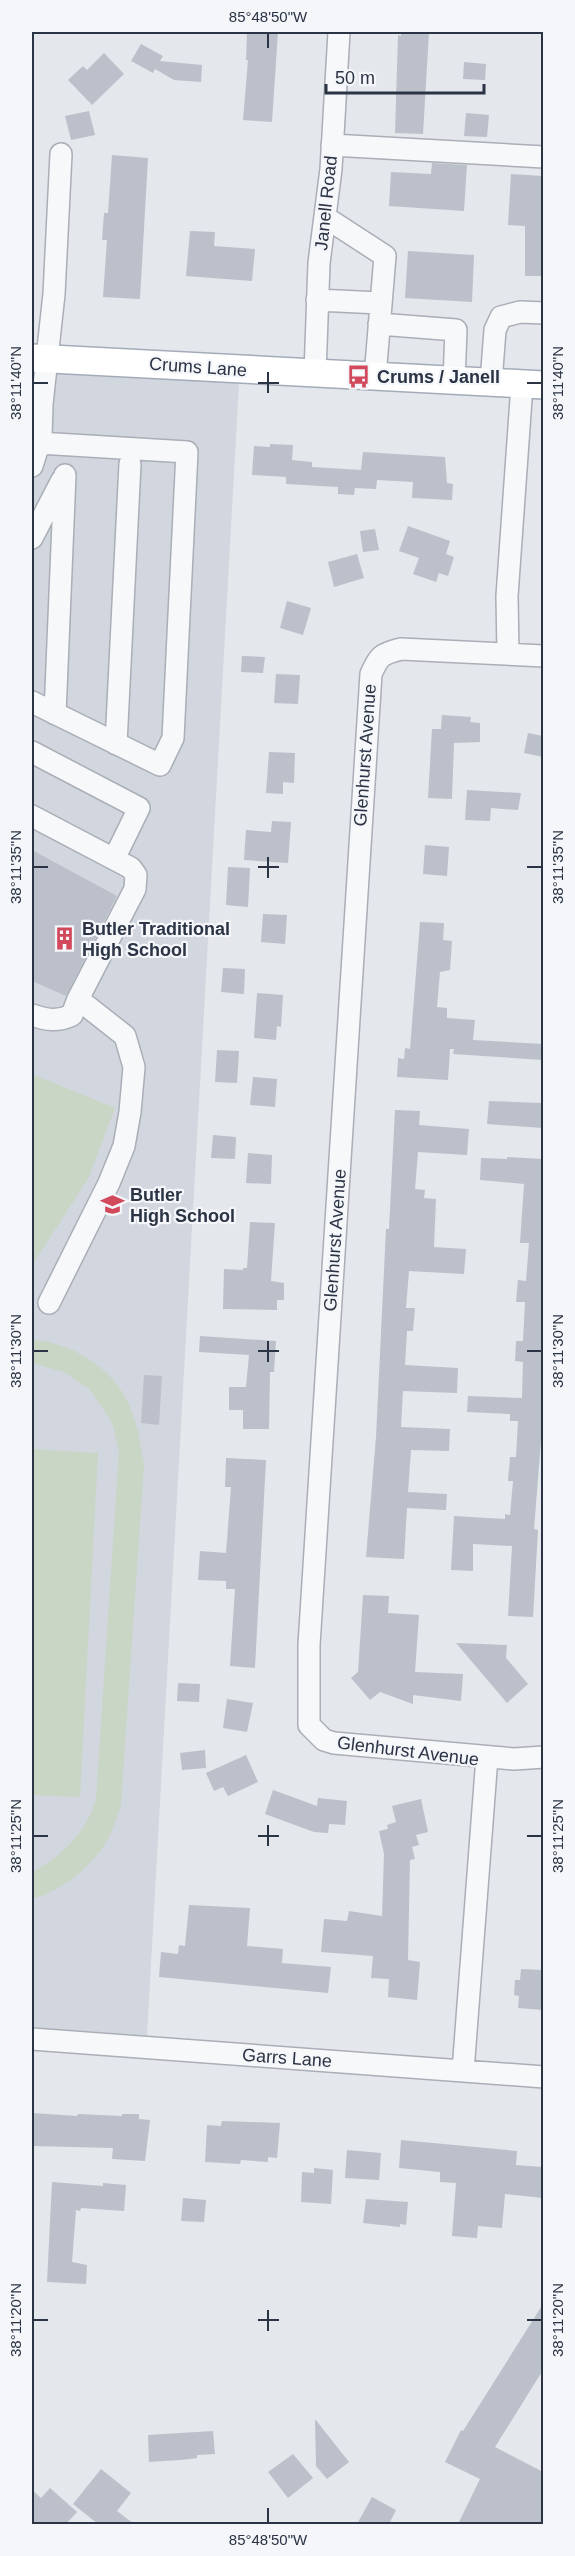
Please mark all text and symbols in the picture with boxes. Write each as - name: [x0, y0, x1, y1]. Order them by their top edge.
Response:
- text: 85°48'50"W: [229, 8, 308, 25]
- scale bar: [326, 57, 484, 95]
- text: 50 m: [335, 68, 375, 88]
- street label: Janell Road: [311, 155, 341, 251]
- text: 38°11'40"N: [7, 346, 24, 420]
- text: 38°11'40"N: [549, 346, 566, 420]
- street label: Crums Lane: [148, 354, 248, 380]
- bus stop icon: Crums / Janell: [346, 364, 372, 390]
- place label: Crums / Janell: [377, 367, 500, 387]
- street label: Glenhurst Avenue: [350, 683, 380, 827]
- text: 38°11'35"N: [7, 830, 24, 904]
- text: 38°11'35"N: [549, 830, 566, 904]
- place label: Butler Traditional High School: [82, 919, 230, 960]
- building icon: Butler Traditional High School: [51, 926, 77, 952]
- street label: Glenhurst Avenue: [320, 1168, 350, 1312]
- place label: Butler High School: [130, 1185, 235, 1226]
- school or university icon: Butler High School: [99, 1192, 125, 1218]
- text: 38°11'30"N: [7, 1314, 24, 1388]
- text: 38°11'30"N: [549, 1314, 566, 1388]
- street label: Glenhurst Avenue: [336, 1732, 480, 1770]
- text: 38°11'25"N: [7, 1799, 24, 1873]
- text: 38°11'25"N: [549, 1799, 566, 1873]
- street label: Garrs Lane: [241, 2045, 333, 2071]
- text: 38°11'20"N: [7, 2283, 24, 2357]
- text: 38°11'20"N: [549, 2283, 566, 2357]
- text: 85°48'50"W: [229, 2531, 308, 2548]

